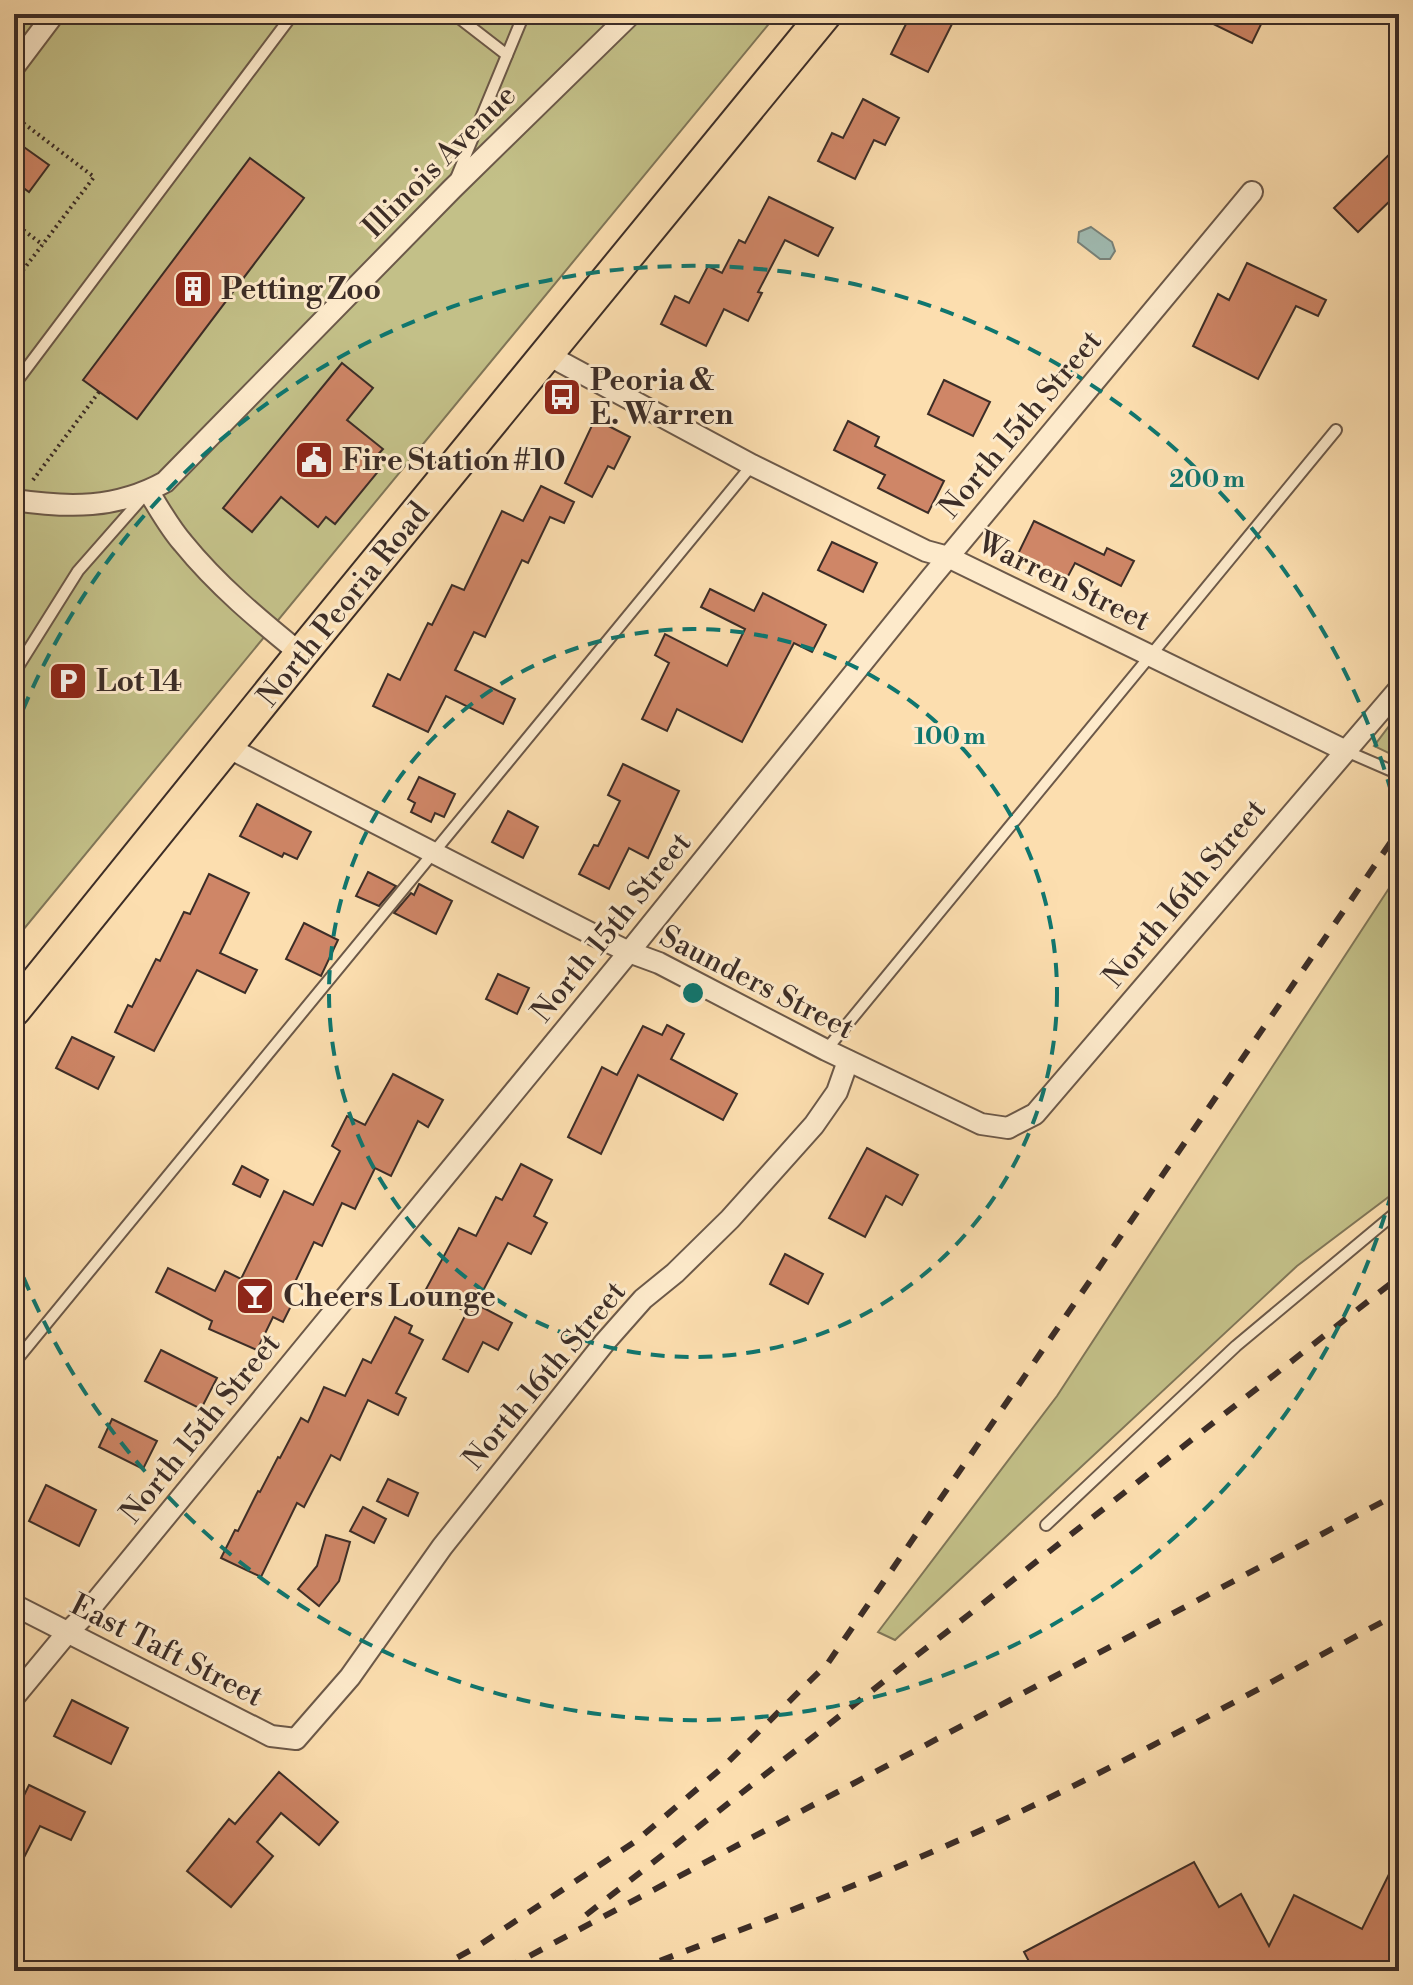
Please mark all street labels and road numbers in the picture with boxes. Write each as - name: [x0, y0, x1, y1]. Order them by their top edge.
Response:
- street label: Illinois Avenue: [355, 77, 525, 247]
- street label: North 15th Street: [931, 323, 1111, 526]
- street label: North Peoria Road: [250, 494, 438, 715]
- street label: Warren Street: [970, 523, 1156, 640]
- street label: North 16th Street: [1095, 791, 1275, 996]
- street label: North 15th Street: [523, 825, 700, 1030]
- street label: Saunders Street: [653, 918, 861, 1048]
- street label: North 16th Street: [455, 1273, 635, 1478]
- street label: North 15th Street: [112, 1326, 289, 1531]
- street label: East Taft Street: [64, 1586, 269, 1716]

